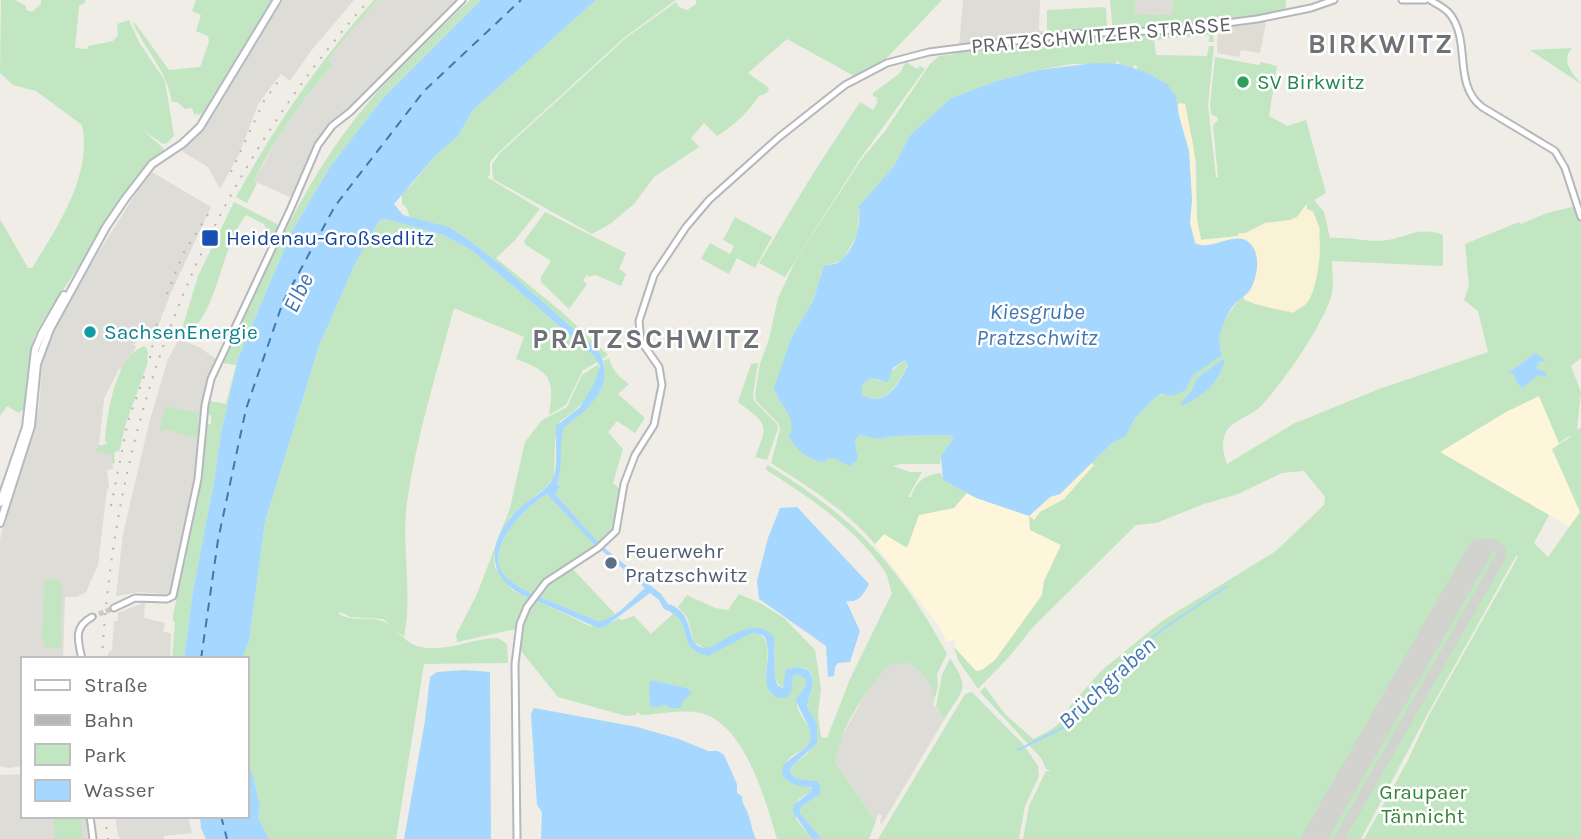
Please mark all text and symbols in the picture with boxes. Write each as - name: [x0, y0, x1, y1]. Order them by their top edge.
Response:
- street label: PRATZSCHWITZER STRASSE: [970, 12, 1232, 58]
- district label: BIRKWITZ: [1308, 27, 1454, 60]
- place label: SV Birkwitz: [1257, 70, 1365, 94]
- marker: SV Birkwitz: [1235, 74, 1251, 90]
- place label: Heidenau-Großsedlitz: [226, 226, 434, 250]
- marker: Heidenau-Großsedlitz: [200, 228, 220, 248]
- water label: Elbe: [277, 269, 319, 317]
- water label: Kiesgrube Pratzschwitz: [976, 298, 1098, 351]
- place label: SachsenEnergie: [104, 320, 258, 344]
- district label: PRATZSCHWITZ: [532, 322, 762, 355]
- marker: SachsenEnergie: [82, 324, 98, 340]
- place label: Feuerwehr Pratzschwitz: [625, 539, 748, 587]
- marker: Feuerwehr Pratzschwitz: [603, 555, 619, 571]
- water label: Brüchgraben: [1053, 631, 1161, 735]
- legend: [21, 657, 248, 818]
- text: Straße: [84, 673, 147, 697]
- text: Bahn: [84, 708, 134, 732]
- text: Park: [84, 743, 127, 767]
- text: Wasser: [84, 778, 155, 802]
- park label: Graupaer Tännicht: [1379, 780, 1467, 828]

